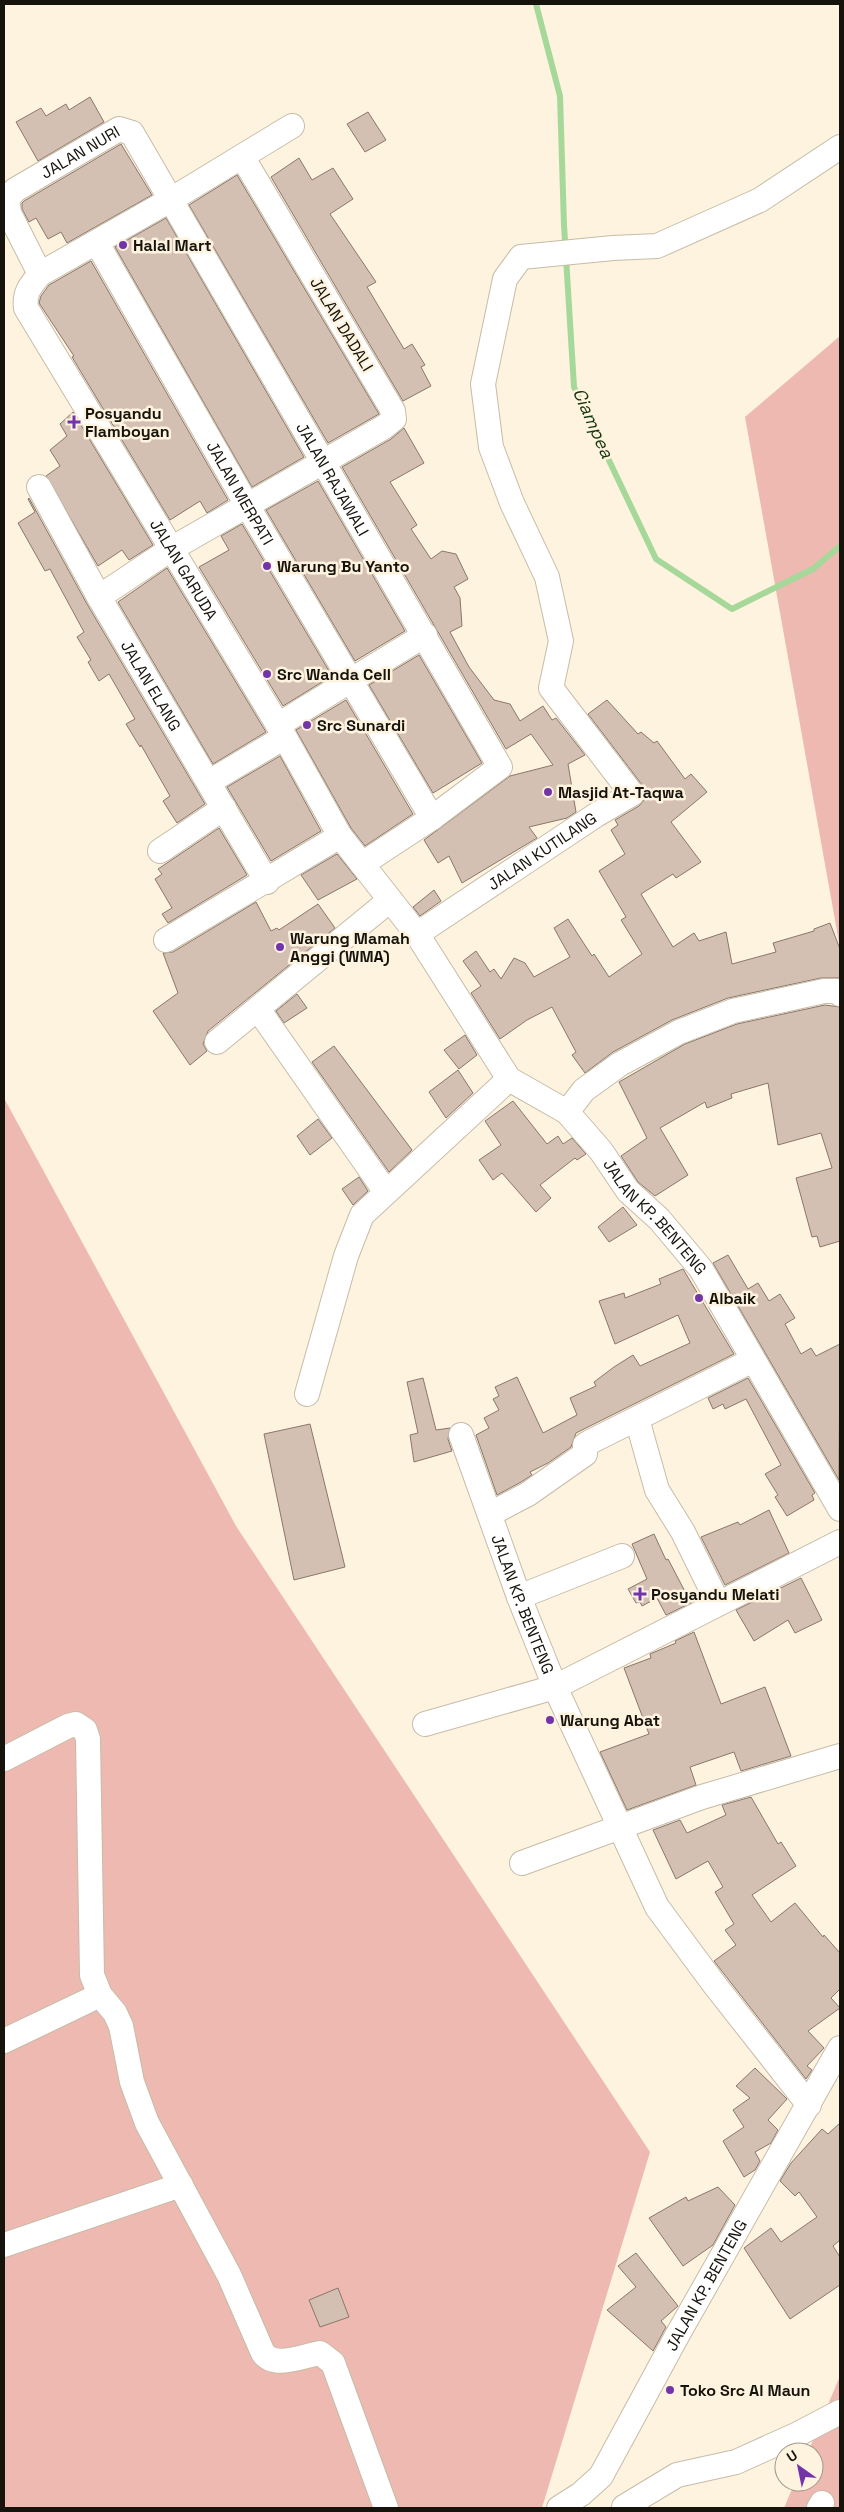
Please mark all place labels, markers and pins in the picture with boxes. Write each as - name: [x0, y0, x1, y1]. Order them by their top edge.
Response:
- place label: Halal Mart: [133, 235, 212, 256]
- marker: Halal Mart: [117, 239, 129, 251]
- place label: Posyandu Flamboyan: [85, 403, 170, 442]
- marker: Posyandu Flamboyan: [67, 415, 81, 429]
- place label: Warung Bu Yanto: [277, 556, 410, 577]
- marker: Warung Bu Yanto: [261, 560, 273, 572]
- place label: Src Wanda Cell: [277, 664, 391, 685]
- marker: Src Wanda Cell: [261, 668, 273, 680]
- place label: Src Sunardi: [317, 715, 405, 736]
- marker: Src Sunardi: [301, 719, 313, 731]
- place label: Masjid At-Taqwa: [558, 782, 684, 803]
- marker: Masjid At-Taqwa: [542, 786, 554, 798]
- place label: Warung Mamah Anggi (WMA): [290, 928, 410, 967]
- marker: Warung Mamah Anggi (WMA): [274, 941, 286, 953]
- place label: Albaik: [709, 1288, 756, 1309]
- marker: Albaik: [693, 1292, 705, 1304]
- place label: Posyandu Melati: [651, 1584, 780, 1605]
- marker: Posyandu Melati: [633, 1587, 647, 1601]
- place label: Warung Abat: [560, 1710, 660, 1731]
- marker: Warung Abat: [544, 1714, 556, 1726]
- place label: Toko Src Al Maun: [680, 2380, 810, 2401]
- marker: Toko Src Al Maun: [664, 2384, 676, 2396]

